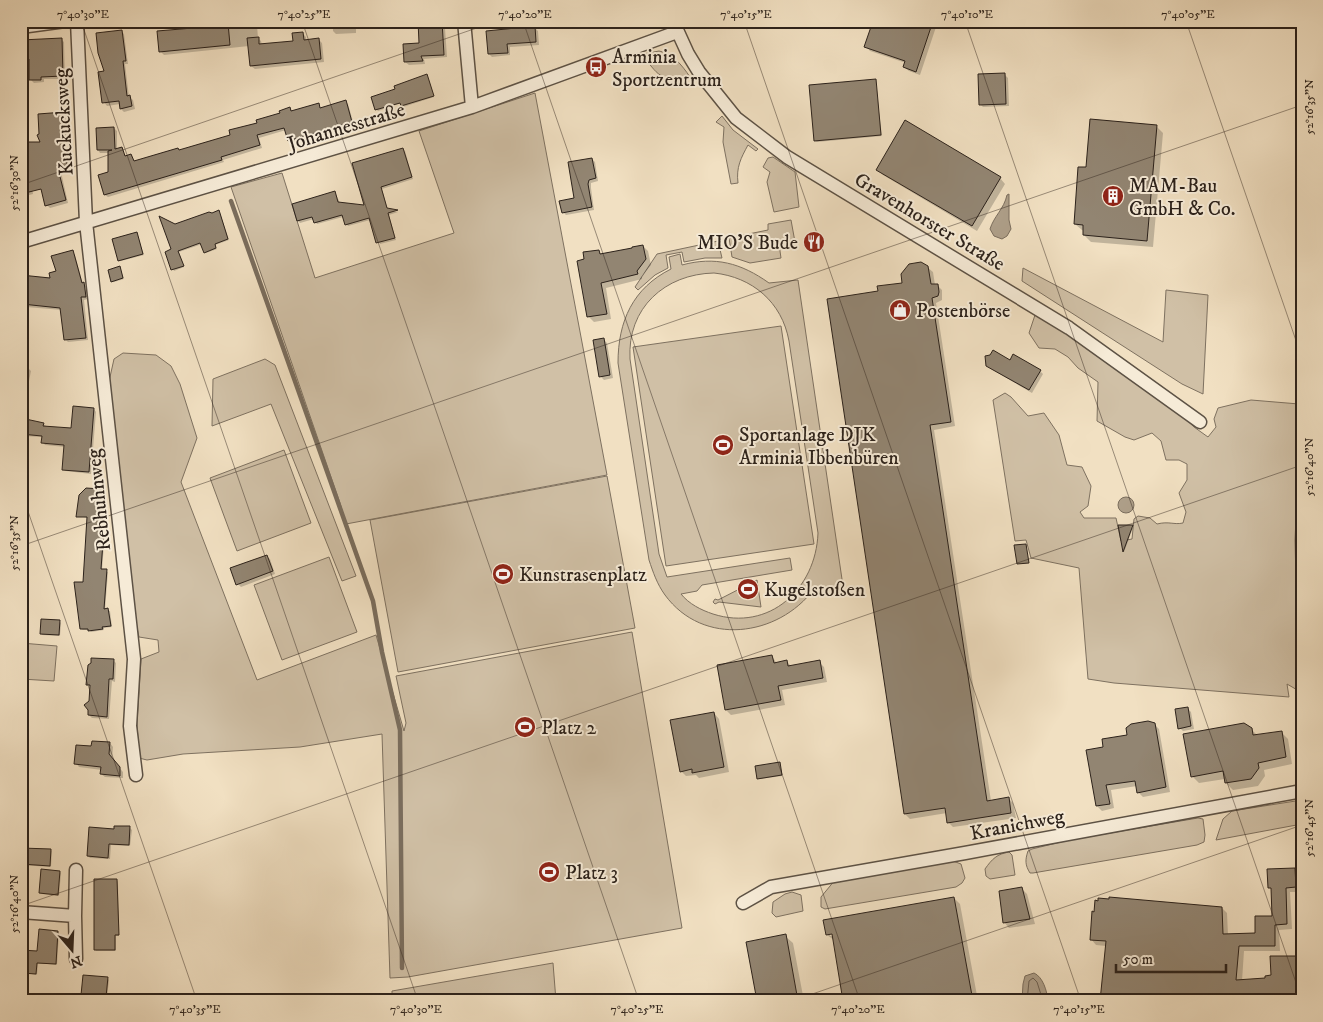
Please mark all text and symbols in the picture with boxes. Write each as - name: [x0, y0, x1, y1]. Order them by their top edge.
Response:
- text: 7°40'30"E: [57, 7, 109, 22]
- text: 7°40'25"E: [278, 7, 331, 22]
- text: 7°40'20"E: [498, 7, 552, 22]
- text: 7°40'15"E: [720, 7, 772, 22]
- text: 7°40'10"E: [941, 7, 993, 22]
- text: 7°40'05"E: [1161, 7, 1215, 22]
- place label: Arminia Sportzentrum: [612, 45, 722, 93]
- bus stop icon: Arminia Sportzentrum: [584, 55, 608, 79]
- street label: Kuckucksweg: [49, 67, 80, 176]
- text: 52°16'35"N: [1302, 79, 1317, 135]
- street label: Johannesstraße: [283, 98, 408, 158]
- text: 52°16'30"N: [7, 155, 22, 211]
- street label: Gravenhorster Straße: [849, 167, 1009, 277]
- place label: MAM-Bau GmbH & Co.: [1129, 174, 1236, 222]
- building icon: MAM-Bau GmbH & Co.: [1101, 184, 1125, 208]
- restaurant icon: MIO'S Bude: [802, 230, 826, 254]
- place label: MIO'S Bude: [697, 231, 798, 256]
- shop icon: Postenbörse: [888, 298, 912, 322]
- place label: Postenbörse: [916, 299, 1010, 324]
- place label: Sportanlage DJK Arminia Ibbenbüren: [739, 423, 899, 471]
- sports icon: Sportanlage DJK Arminia Ibbenbüren: [711, 433, 735, 457]
- text: 52°16'40"N: [1302, 438, 1317, 496]
- street label: Rebhuhnweg: [82, 447, 117, 552]
- text: 52°16'35"N: [7, 515, 22, 571]
- sports icon: Kunstrasenplatz: [491, 562, 515, 586]
- place label: Kunstrasenplatz: [519, 563, 647, 588]
- sports icon: Kugelstoßen: [736, 577, 760, 601]
- place label: Kugelstoßen: [764, 578, 866, 603]
- sports icon: Platz 2: [513, 715, 537, 739]
- place label: Platz 2: [541, 716, 596, 741]
- text: 52°16'45"N: [1302, 799, 1317, 857]
- street label: Kranichweg: [968, 804, 1067, 847]
- sports icon: Platz 3: [537, 860, 561, 884]
- place label: Platz 3: [565, 861, 618, 886]
- text: 52°16'40"N: [7, 875, 22, 933]
- north arrow: [48, 924, 98, 974]
- scale bar: [1116, 942, 1226, 974]
- text: 50 m: [1123, 950, 1153, 969]
- text: N: [67, 951, 84, 972]
- text: 7°40'35"E: [169, 1002, 221, 1017]
- text: 7°40'30"E: [390, 1002, 442, 1017]
- text: 7°40'25"E: [611, 1002, 664, 1017]
- text: 7°40'20"E: [831, 1002, 885, 1017]
- text: 7°40'15"E: [1053, 1002, 1105, 1017]

